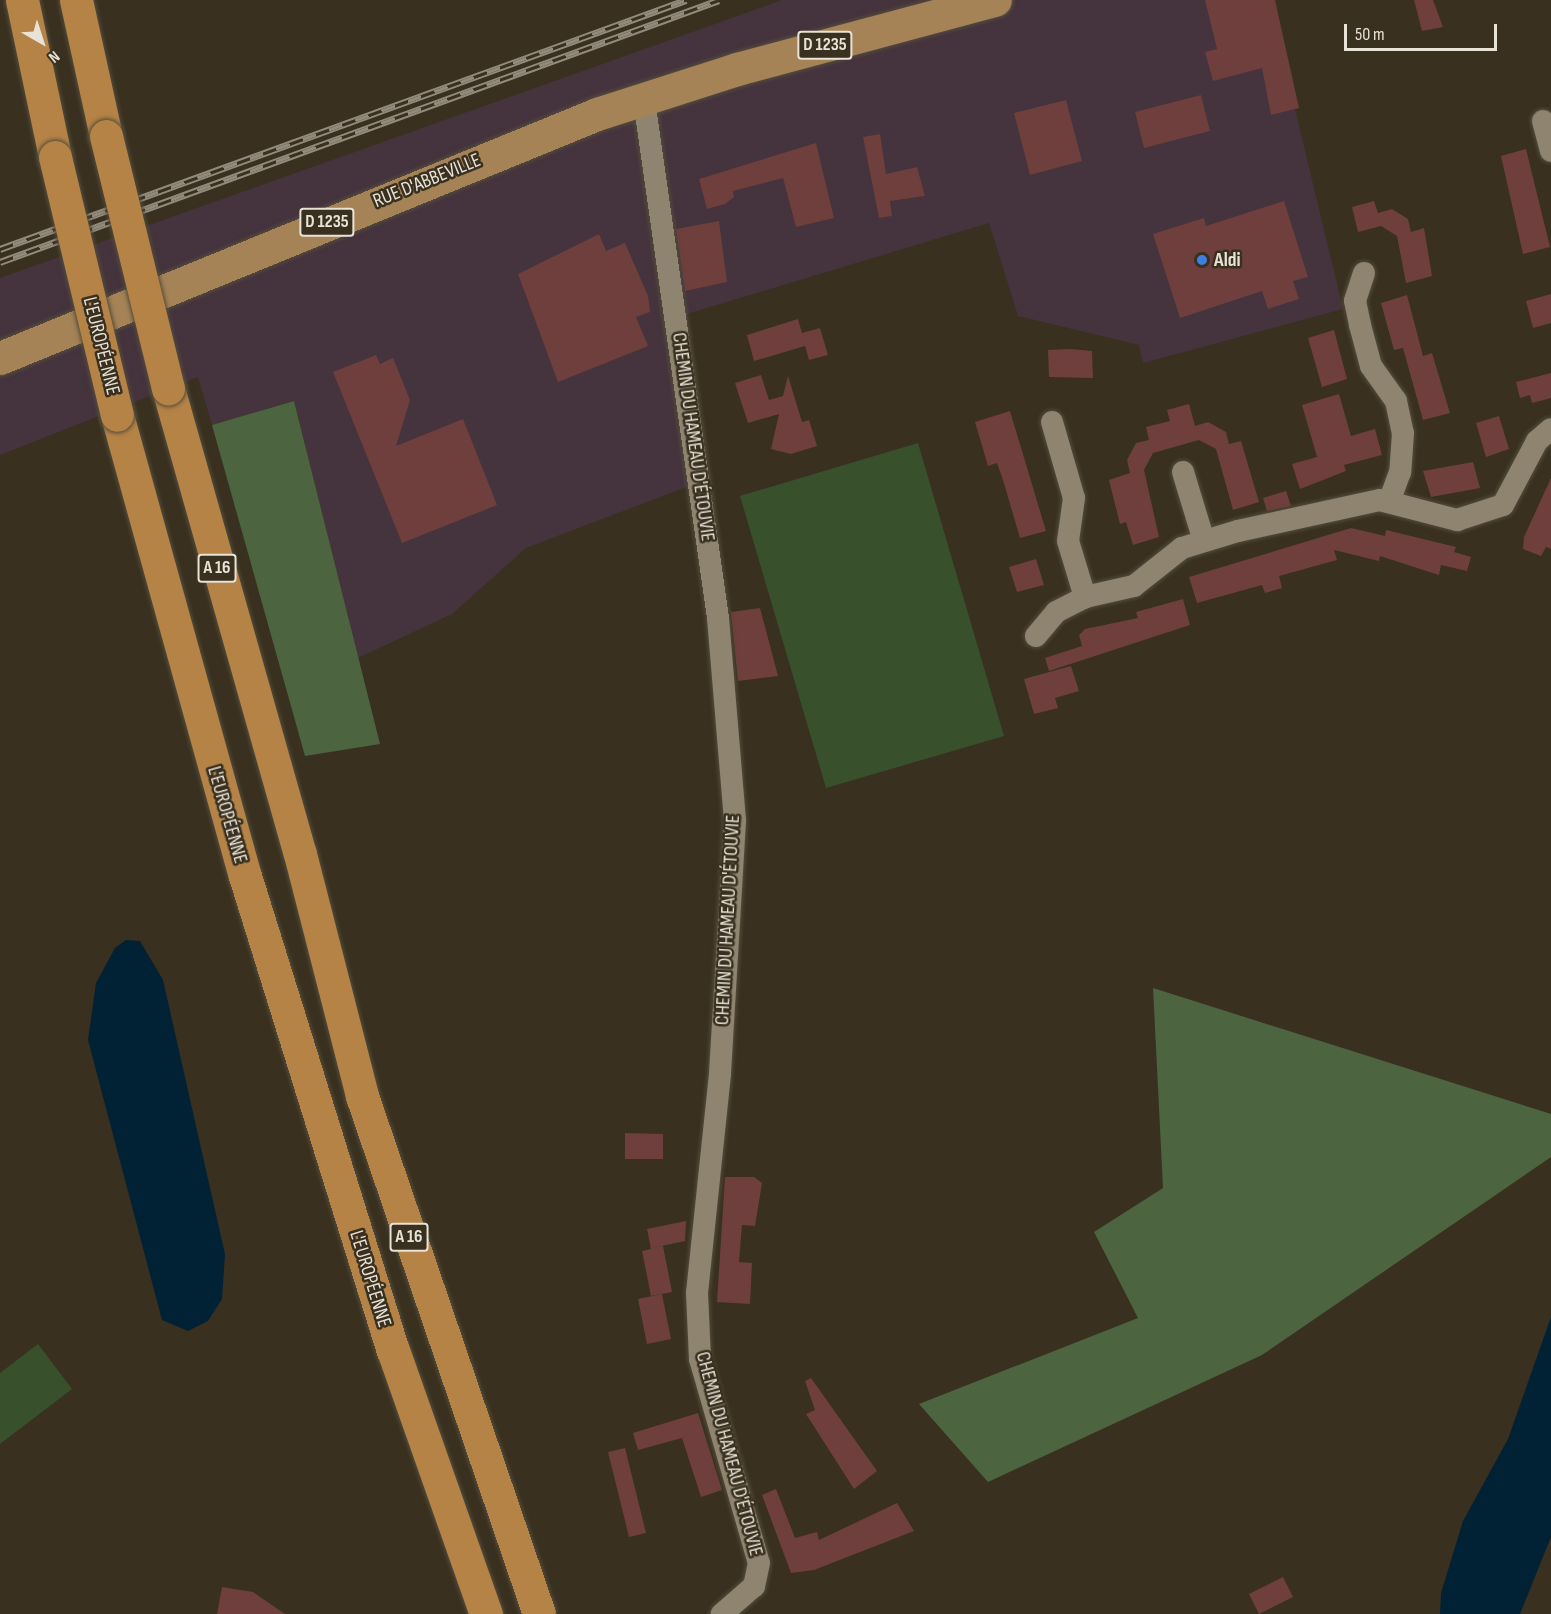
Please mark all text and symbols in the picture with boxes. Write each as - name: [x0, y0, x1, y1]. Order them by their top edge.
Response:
- north arrow: [12, 12, 72, 72]
- scale bar: [1347, 12, 1500, 50]
- text: 50 m: [1355, 24, 1385, 45]
- road number: D 1235: [796, 30, 854, 60]
- text: N: [44, 46, 63, 66]
- street label: RUE D'ABBEVILLE: [370, 149, 484, 213]
- road number: D 1235: [298, 207, 356, 237]
- place label: Aldi: [1214, 248, 1241, 272]
- marker: Aldi: [1195, 253, 1209, 267]
- street label: L'EUROPÉENNE: [77, 295, 125, 397]
- street label: CHEMIN DU HAMEAU D'ÉTOUVIE: [666, 331, 720, 543]
- road number: A 16: [198, 553, 236, 583]
- street label: L'EUROPÉENNE: [202, 764, 252, 866]
- street label: CHEMIN DU HAMEAU D'ÉTOUVIE: [711, 814, 745, 1026]
- road number: A 16: [390, 1222, 428, 1252]
- street label: L'EUROPÉENNE: [344, 1228, 396, 1330]
- street label: CHEMIN DU HAMEAU D'ÉTOUVIE: [690, 1349, 768, 1559]

